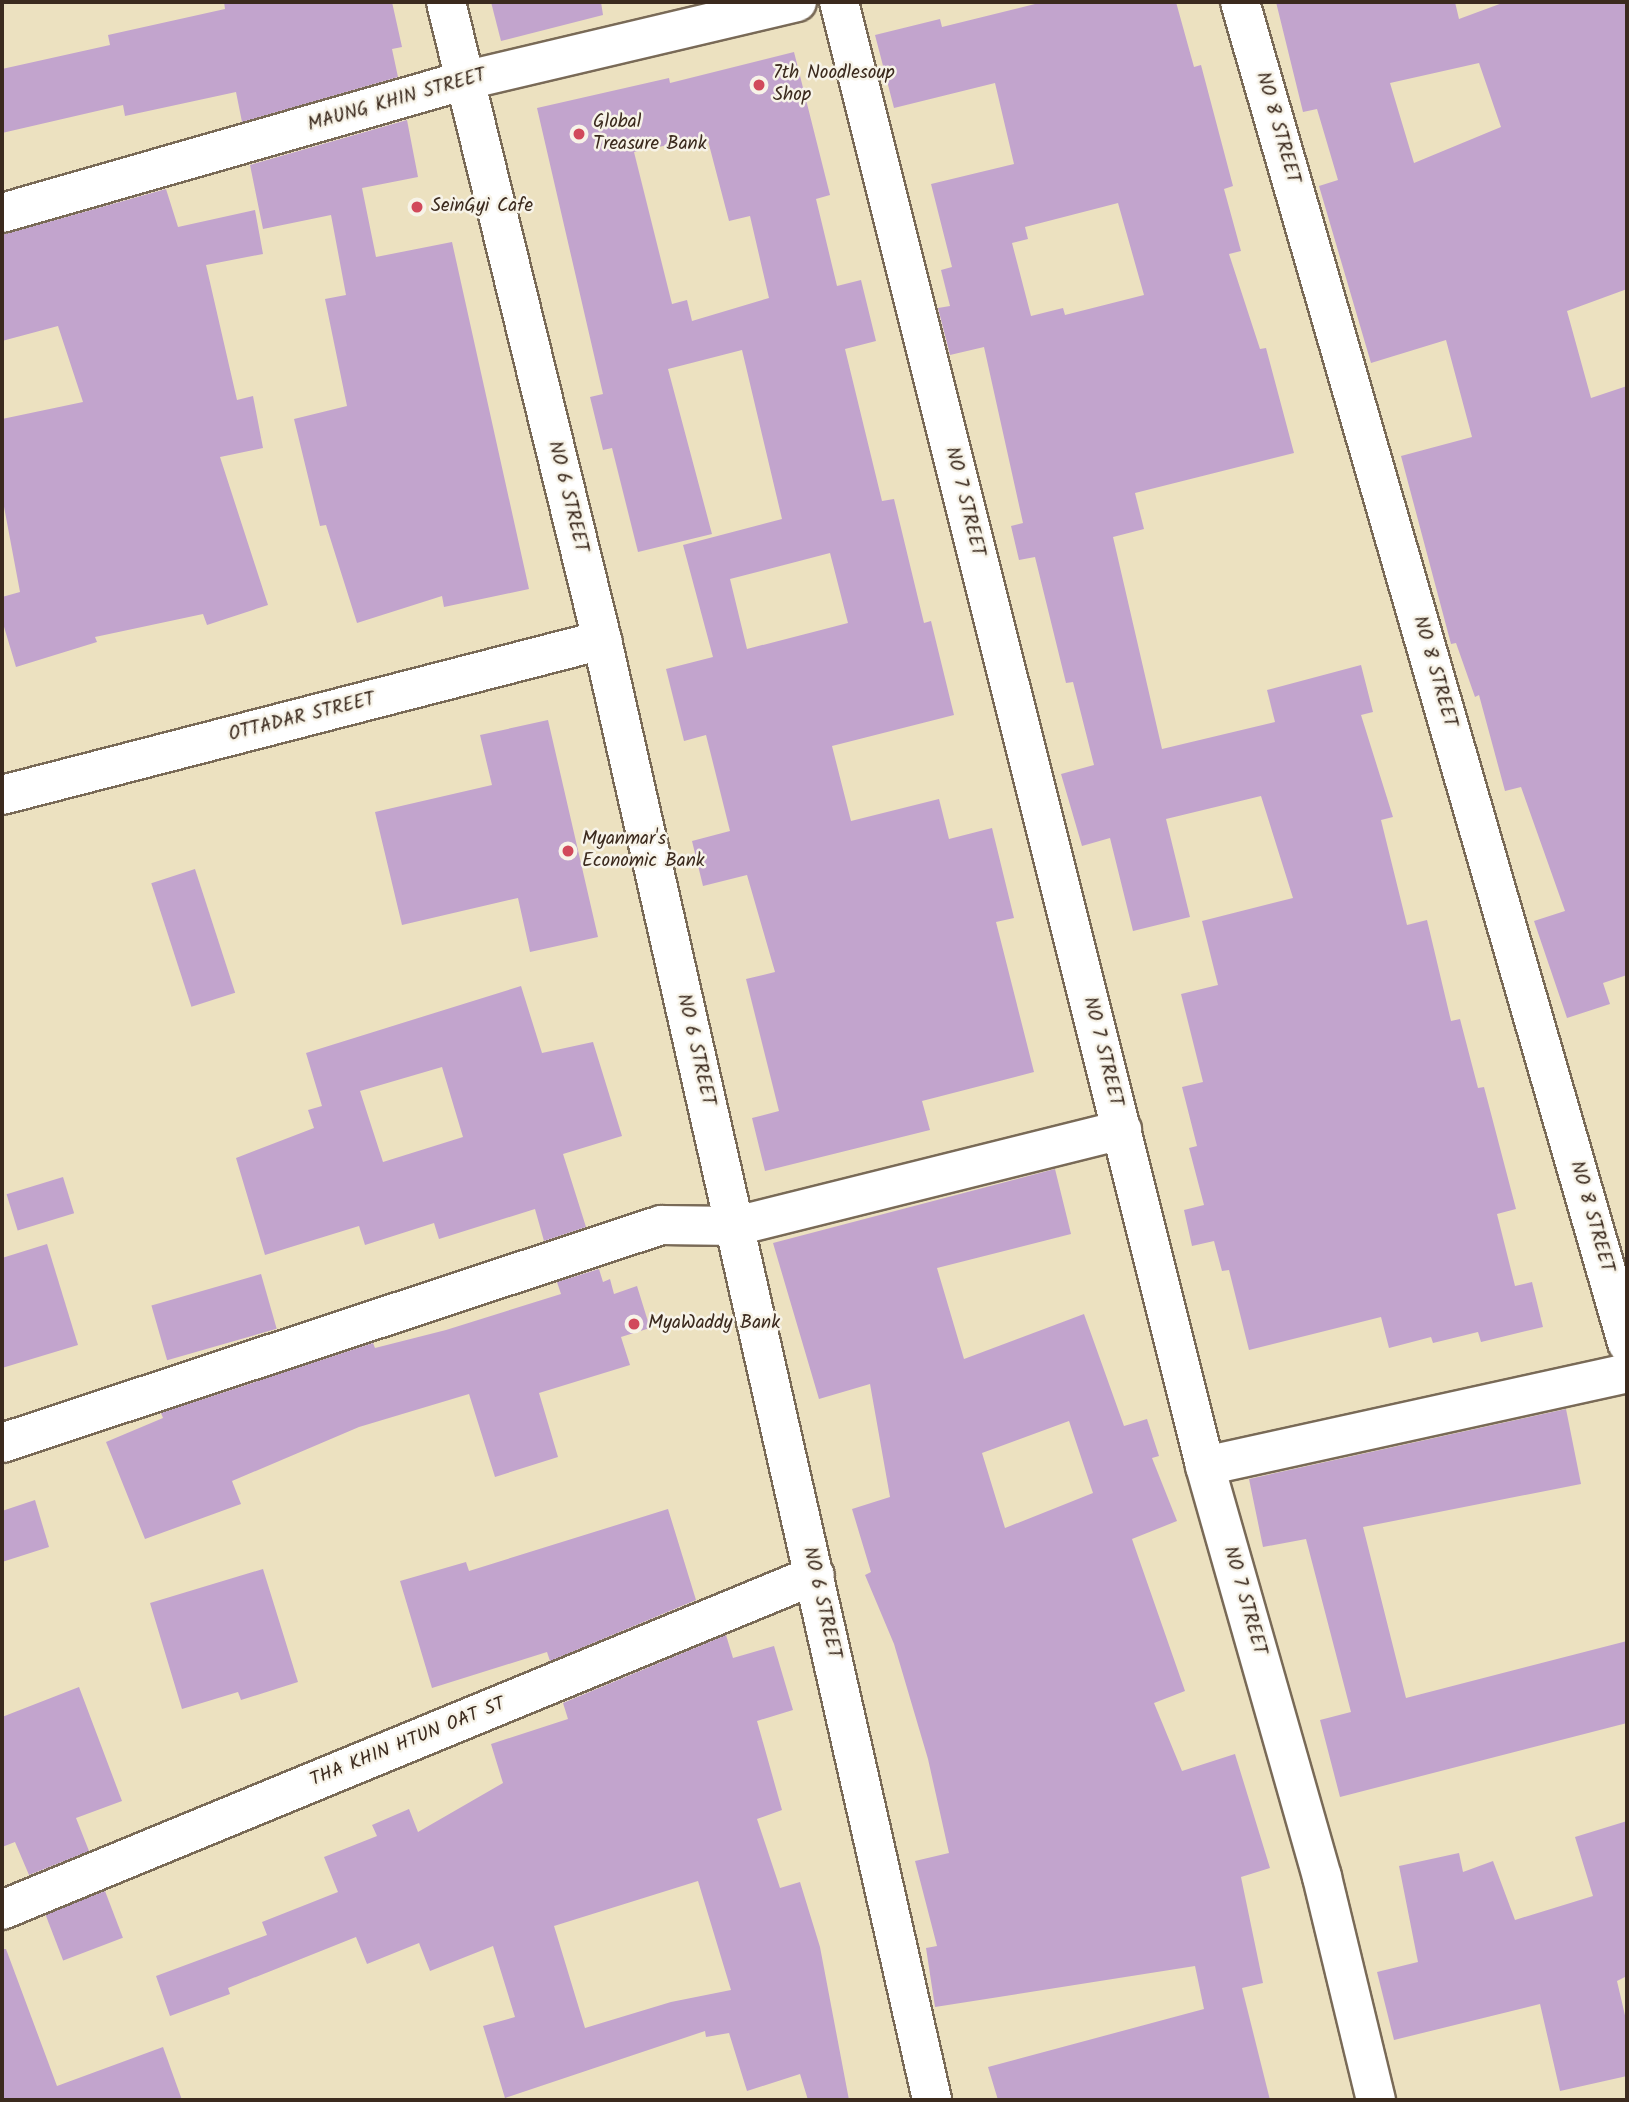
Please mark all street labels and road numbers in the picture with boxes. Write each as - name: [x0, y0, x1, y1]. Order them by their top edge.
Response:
- street label: MAUNG KHIN STREET: [305, 65, 489, 137]
- street label: NO 8 STREET: [1250, 70, 1304, 186]
- street label: NO 6 STREET: [542, 439, 592, 555]
- street label: NO 7 STREET: [939, 445, 989, 559]
- street label: NO 8 STREET: [1407, 614, 1461, 730]
- street label: OTTADAR STREET: [227, 689, 377, 747]
- street label: NO 6 STREET: [671, 992, 719, 1108]
- street label: NO 7 STREET: [1077, 995, 1127, 1109]
- street label: NO 8 STREET: [1564, 1159, 1618, 1275]
- street label: NO 7 STREET: [1218, 1544, 1270, 1658]
- street label: NO 6 STREET: [797, 1545, 845, 1661]
- street label: THA KHIN HTUN OAT ST: [307, 1693, 509, 1793]

